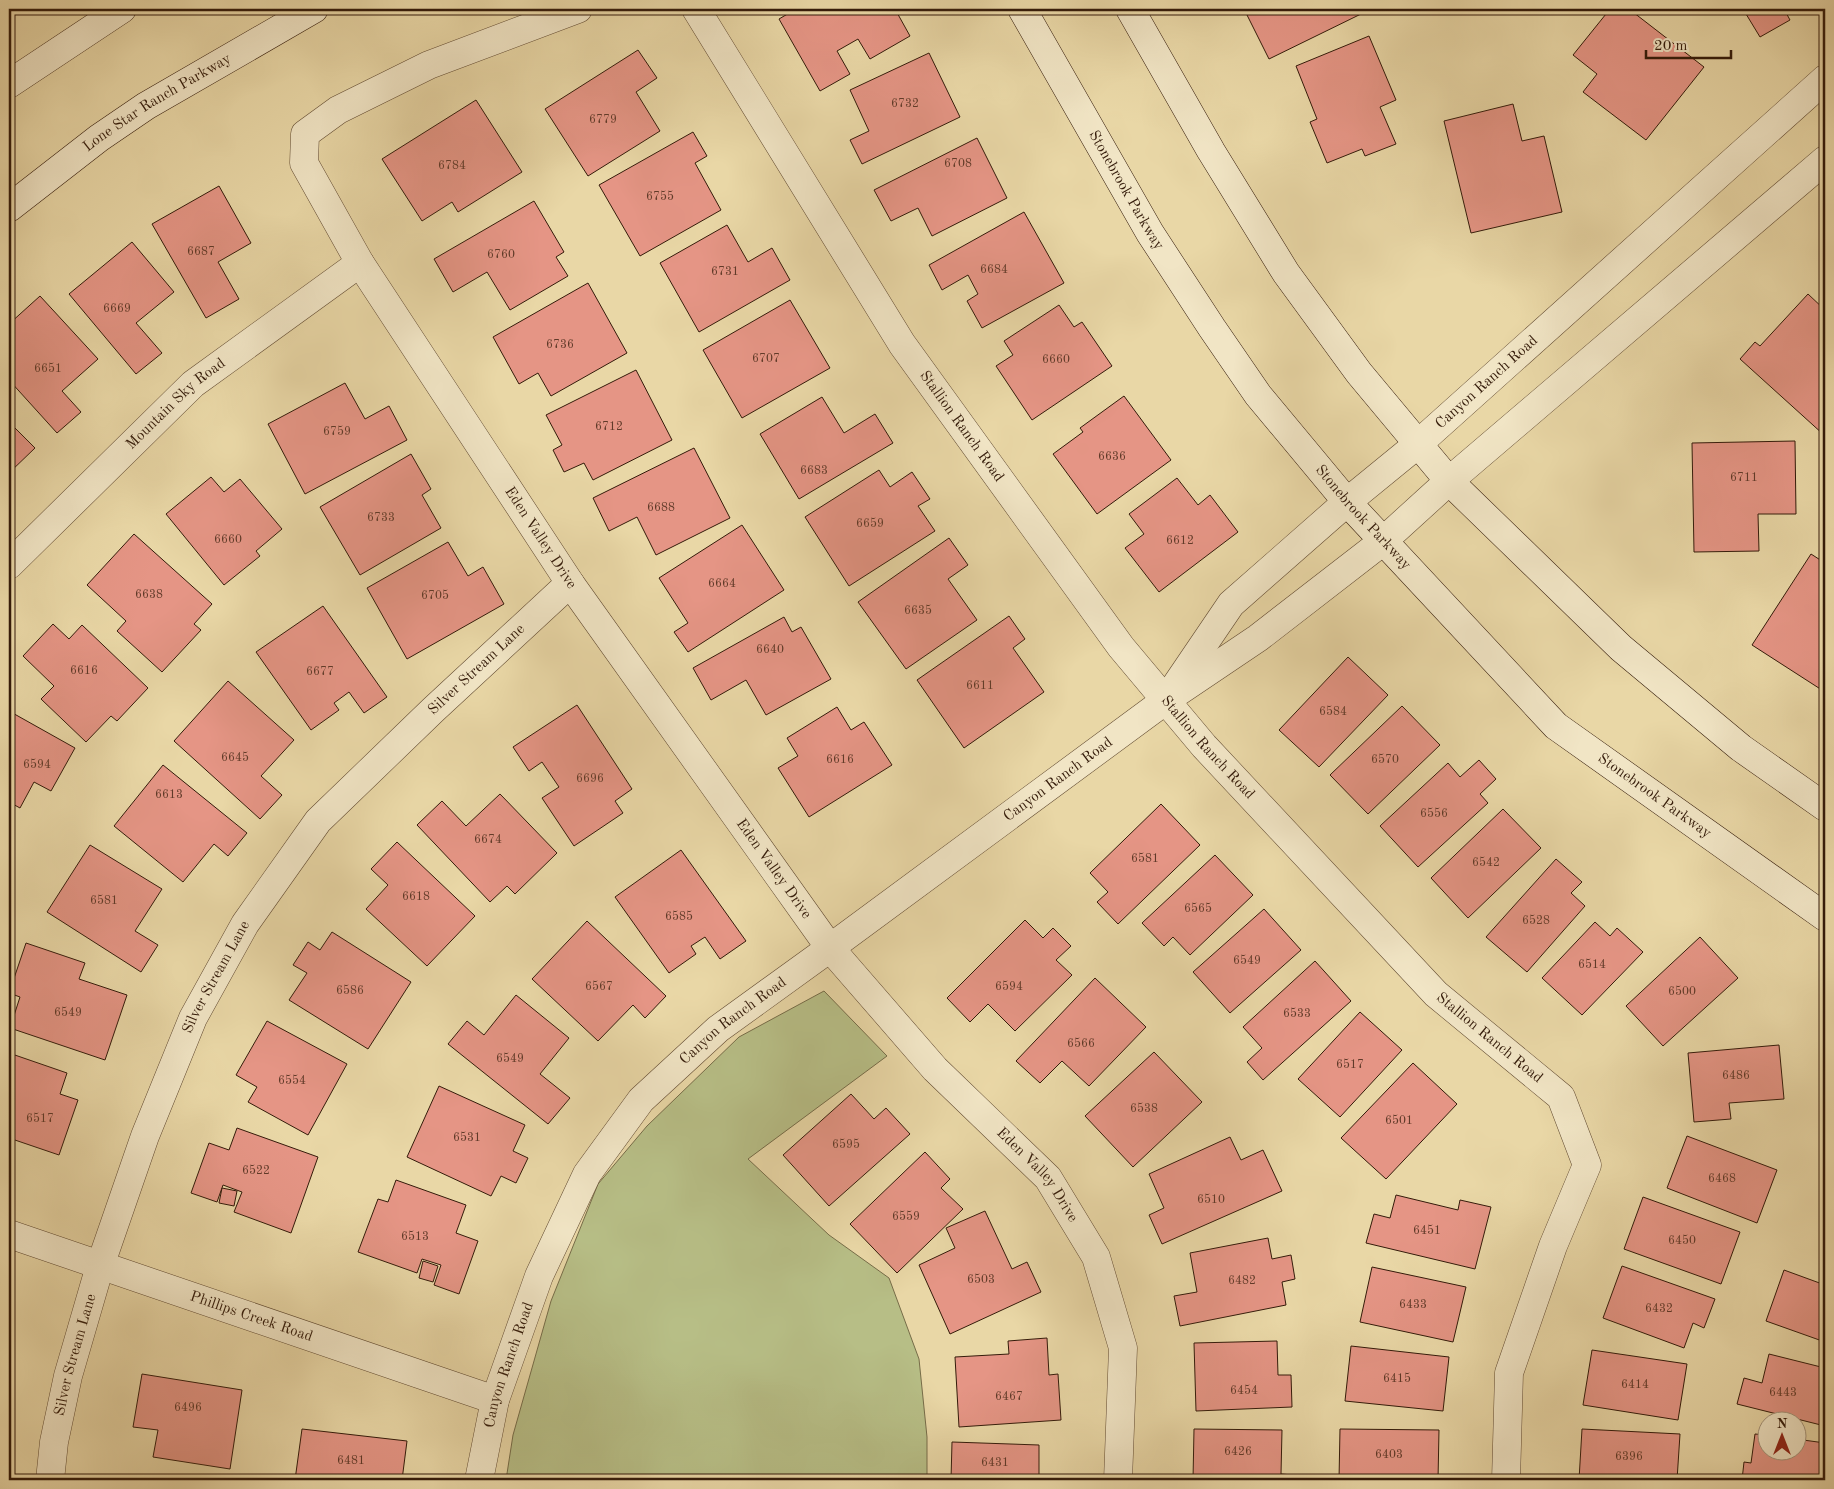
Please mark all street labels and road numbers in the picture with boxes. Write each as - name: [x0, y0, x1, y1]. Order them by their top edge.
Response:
- street label: Lone Star Ranch Parkway: [80, 51, 234, 155]
- street label: Stonebrook Parkway: [1086, 128, 1166, 253]
- street label: Canyon Ranch Road: [1433, 333, 1541, 432]
- street label: Mountain Sky Road: [124, 356, 228, 453]
- street label: Stallion Ranch Road: [917, 368, 1007, 485]
- street label: Stonebrook Parkway: [1312, 462, 1414, 573]
- street label: Eden Valley Drive: [502, 484, 579, 592]
- street label: Silver Stream Lane: [425, 621, 528, 718]
- street label: Stallion Ranch Road: [1158, 693, 1257, 802]
- street label: Canyon Ranch Road: [1001, 735, 1116, 825]
- street label: Stonebrook Parkway: [1595, 751, 1714, 841]
- street label: Eden Valley Drive: [733, 816, 814, 922]
- street label: Silver Stream Lane: [180, 918, 253, 1036]
- street label: Canyon Ranch Road: [677, 975, 789, 1068]
- street label: Stallion Ranch Road: [1433, 990, 1545, 1086]
- street label: Eden Valley Drive: [994, 1125, 1080, 1225]
- street label: Phillips Creek Road: [188, 1289, 315, 1345]
- street label: Silver Stream Lane: [52, 1292, 99, 1417]
- street label: Canyon Ranch Road: [482, 1300, 537, 1429]

